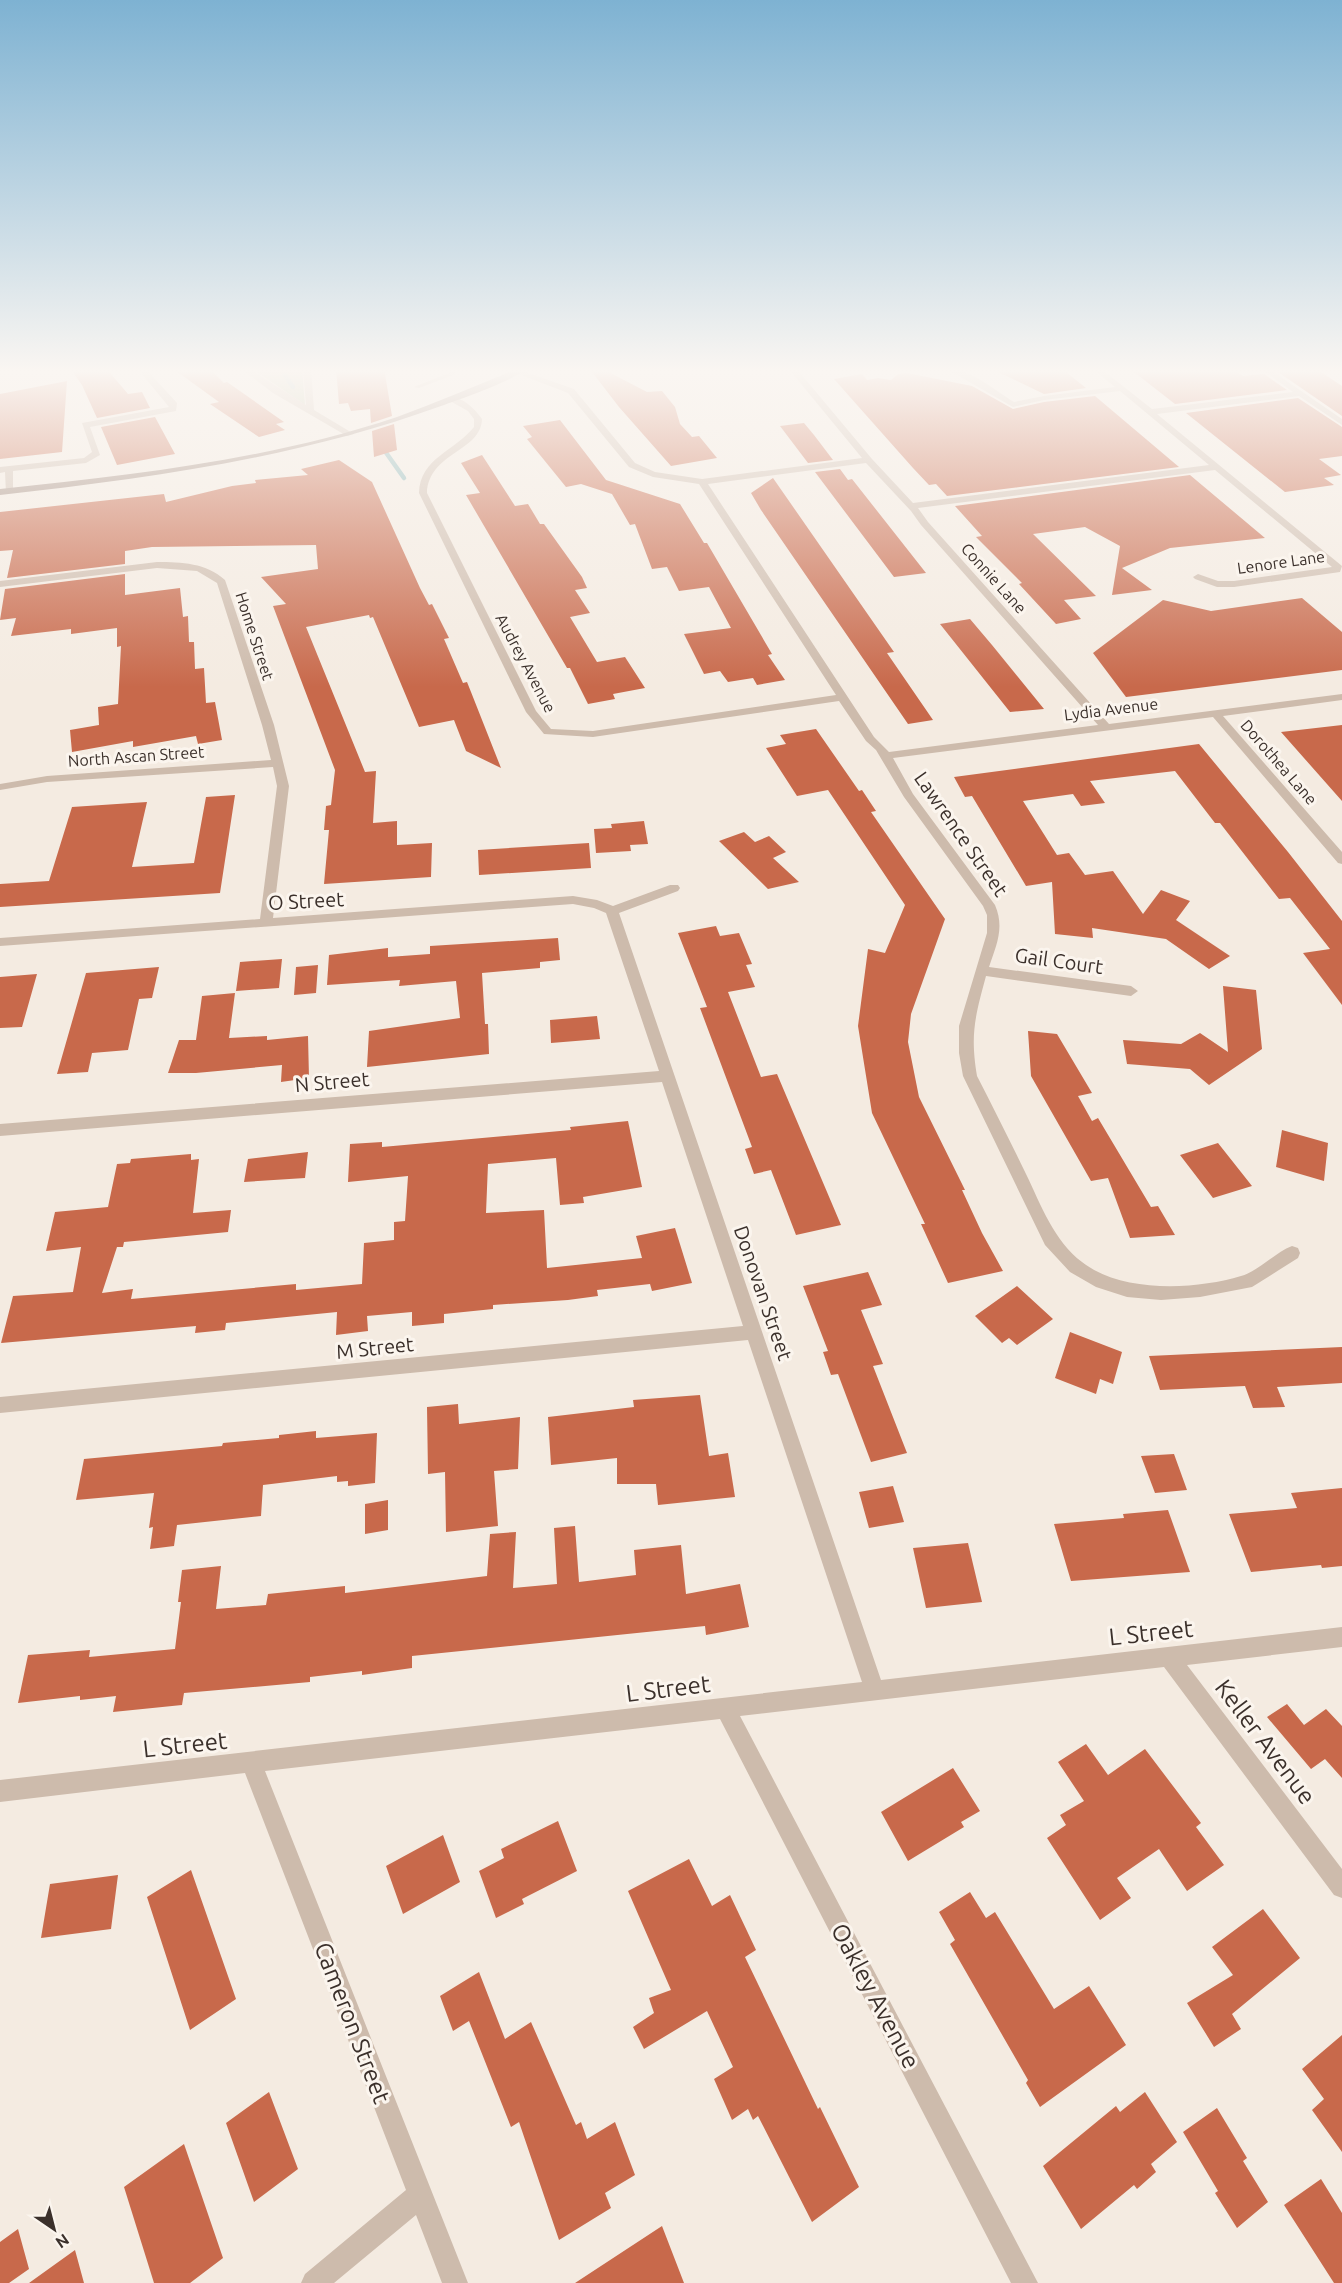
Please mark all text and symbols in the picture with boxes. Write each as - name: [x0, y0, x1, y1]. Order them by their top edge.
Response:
- street label: Connie Lane: [958, 539, 1030, 617]
- street label: Lenore Lane: [1236, 547, 1326, 577]
- street label: Home Street: [232, 590, 278, 683]
- street label: Audrey Avenue: [492, 611, 560, 715]
- street label: Lydia Avenue: [1063, 694, 1159, 724]
- street label: Dorothea Lane: [1237, 716, 1321, 808]
- street label: North Ascan Street: [67, 742, 205, 770]
- street label: Lawrence Street: [910, 767, 1013, 901]
- street label: O Street: [267, 887, 345, 914]
- street label: Gail Court: [1013, 943, 1105, 978]
- street label: N Street: [294, 1067, 370, 1096]
- street label: Donovan Street: [730, 1223, 797, 1363]
- street label: M Street: [335, 1332, 415, 1363]
- street label: L Street: [1107, 1615, 1195, 1650]
- street label: L Street: [624, 1670, 712, 1707]
- street label: Keller Avenue: [1210, 1674, 1321, 1809]
- street label: L Street: [141, 1727, 229, 1762]
- street label: Oakley Avenue: [826, 1919, 925, 2073]
- street label: Cameron Street: [309, 1938, 396, 2108]
- north arrow: [24, 2199, 84, 2259]
- text: N: [53, 2230, 73, 2252]

